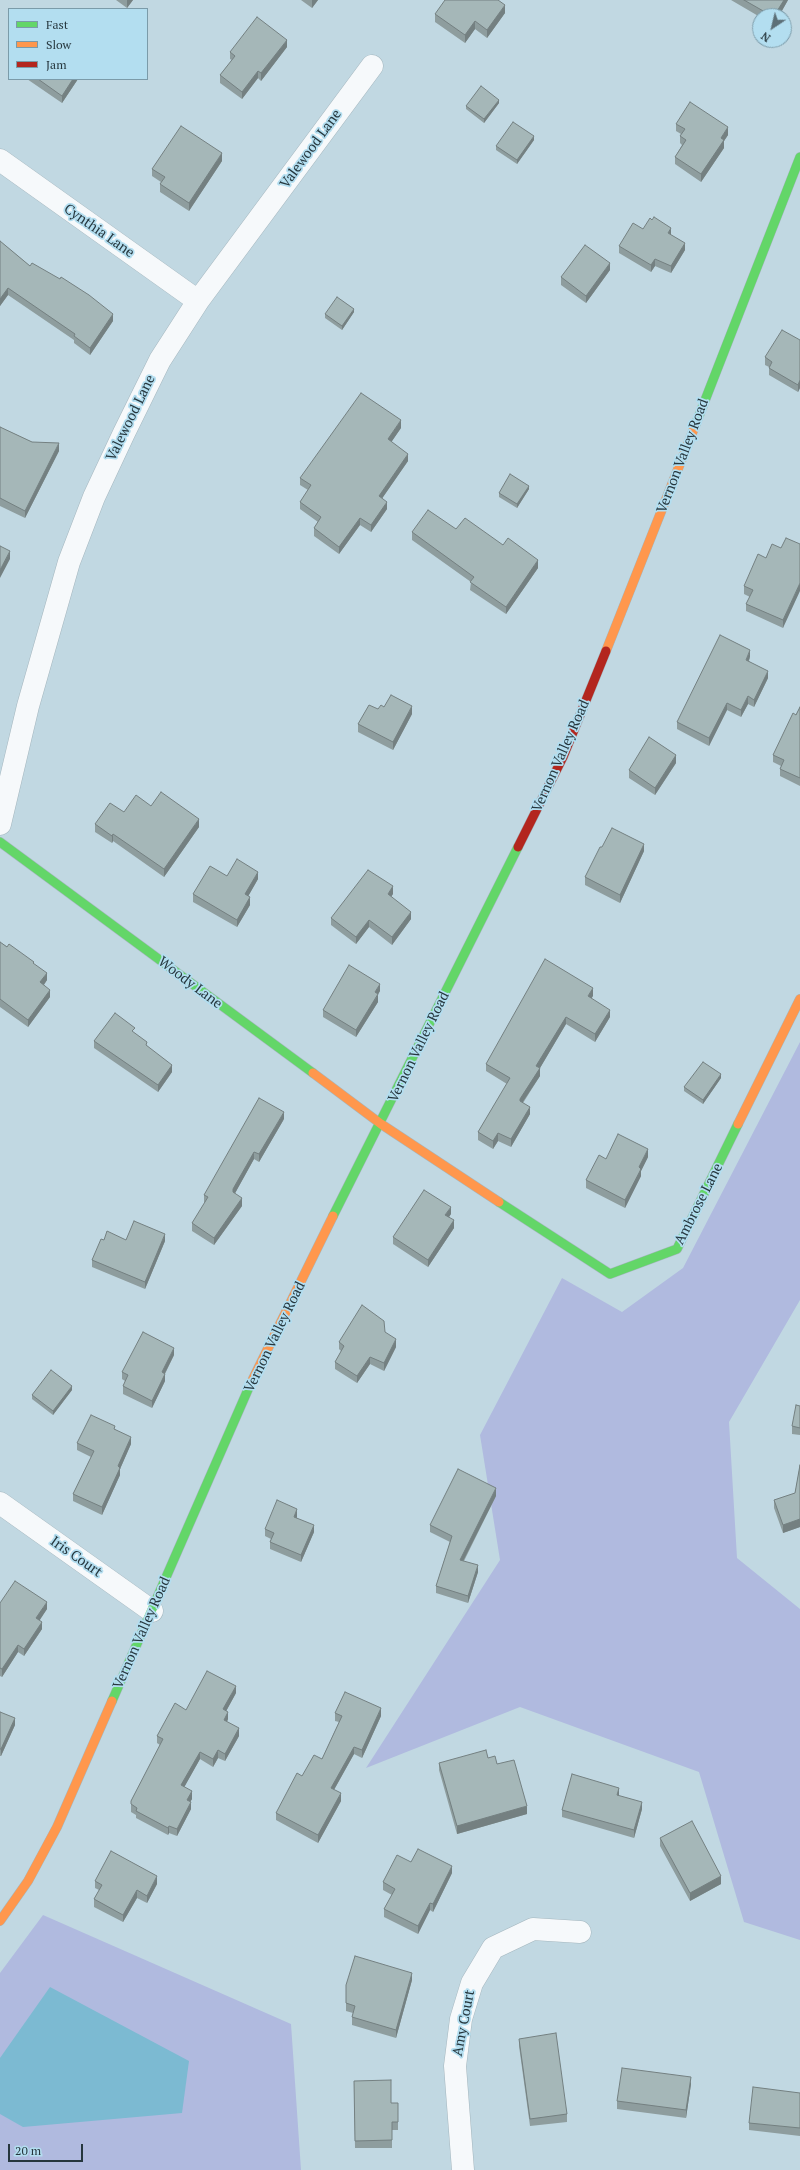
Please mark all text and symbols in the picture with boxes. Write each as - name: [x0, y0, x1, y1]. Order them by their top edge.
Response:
- legend: [8, 8, 148, 80]
- north arrow: [752, 8, 792, 48]
- text: Fast: [46, 17, 68, 32]
- text: N: [758, 29, 773, 45]
- text: Slow: [46, 37, 71, 52]
- text: Jam: [46, 57, 67, 72]
- street label: Valewood Lane: [277, 106, 345, 192]
- street label: Cynthia Lane: [61, 201, 137, 261]
- street label: Valewood Lane: [103, 372, 159, 464]
- street label: Vernon Valley Road: [653, 397, 713, 515]
- street label: Vernon Valley Road: [529, 697, 593, 815]
- street label: Woody Lane: [155, 953, 225, 1013]
- street label: Vernon Valley Road: [385, 989, 453, 1105]
- street label: Ambrose Lane: [671, 1161, 727, 1247]
- street label: Vernon Valley Road: [241, 1279, 309, 1395]
- street label: Iris Court: [47, 1533, 105, 1581]
- street label: Vernon Valley Road: [110, 1574, 174, 1692]
- street label: Amy Court: [449, 1988, 479, 2058]
- scale bar: [10, 2136, 85, 2162]
- text: 20 m: [15, 2143, 41, 2158]

